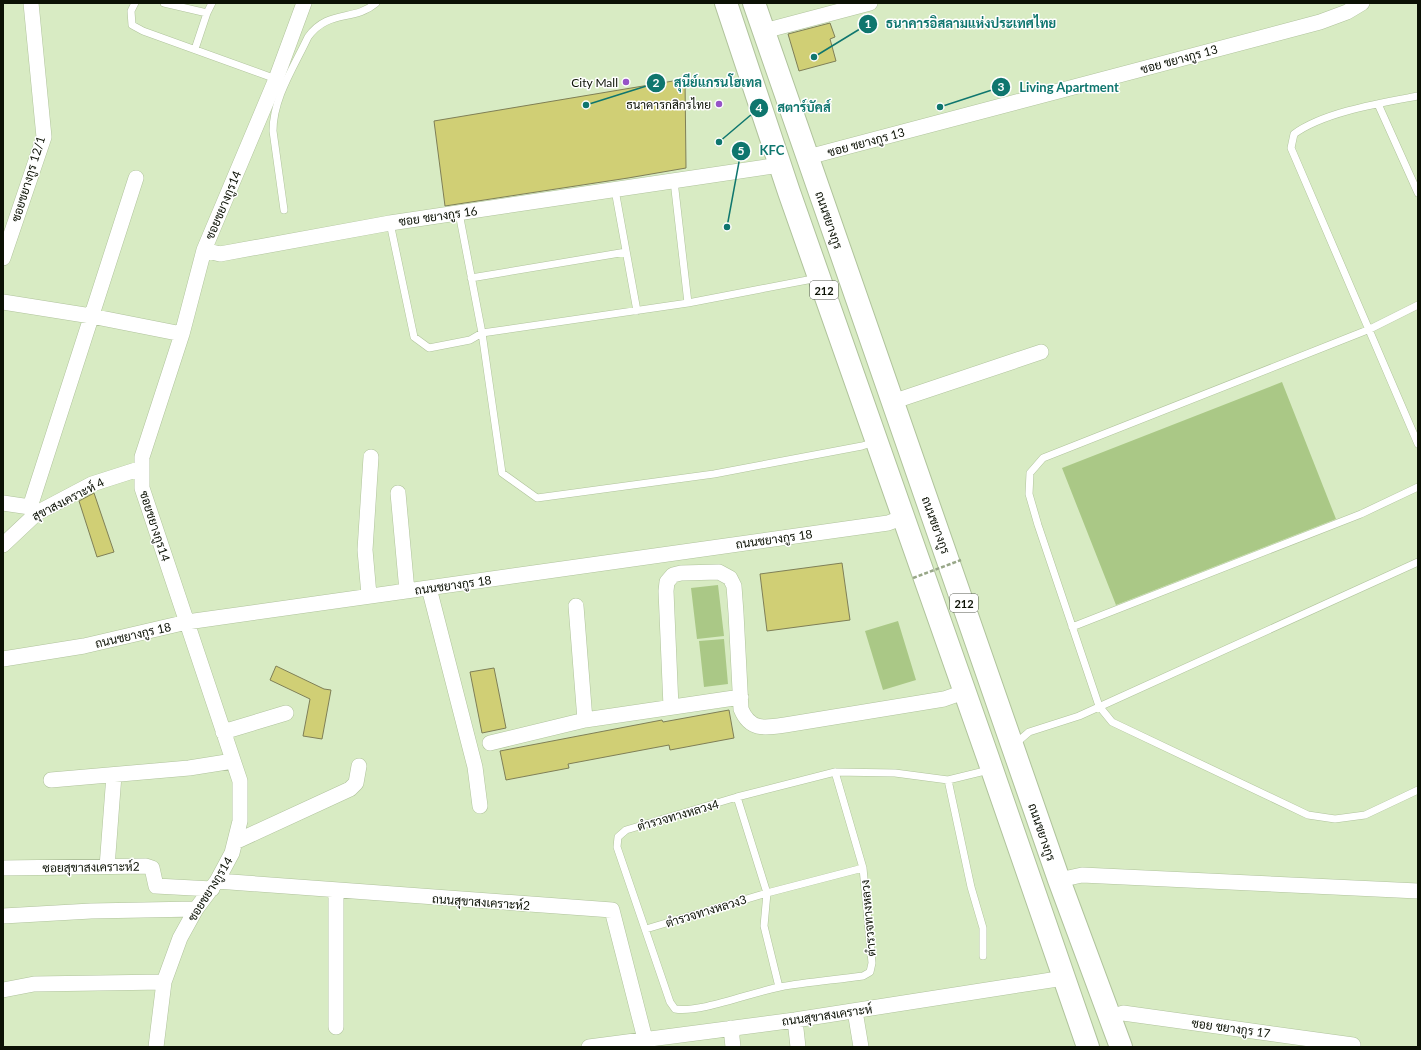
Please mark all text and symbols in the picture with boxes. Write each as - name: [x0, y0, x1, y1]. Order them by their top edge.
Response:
- callout: ธนาคารอิสลามแห่งประเทศไทย: [858, 11, 1064, 36]
- text: ธนาคารอิสลามแห่งประเทศไทย: [886, 14, 1056, 31]
- text: 1: [865, 16, 872, 31]
- street label: ซอย ชยางกูร 13: [1139, 41, 1220, 77]
- callout: สุนีย์แกรนโฮเทล: [646, 70, 770, 95]
- text: สุนีย์แกรนโฮเทล: [674, 73, 762, 93]
- place label: City Mall: [571, 75, 618, 90]
- text: 2: [653, 75, 660, 90]
- callout: Living Apartment: [991, 75, 1127, 100]
- marker: City Mall: [621, 77, 631, 87]
- text: 3: [998, 79, 1005, 94]
- text: Living Apartment: [1019, 79, 1119, 95]
- callout: สตาร์บัคส์: [749, 95, 838, 120]
- place label: ธนาคารกสิกรไทย: [626, 97, 711, 112]
- text: สตาร์บัคส์: [777, 98, 832, 115]
- marker: ธนาคารกสิกรไทย: [714, 99, 724, 109]
- text: 4: [756, 100, 763, 115]
- street label: ซอย ชยางกูร 13: [826, 124, 907, 160]
- street label: ซอยชยางกูร 12/1: [8, 134, 49, 224]
- callout: KFC: [731, 138, 792, 163]
- text: KFC: [760, 142, 785, 158]
- text: 5: [738, 143, 745, 158]
- street label: ซอยชยางกูร14: [202, 168, 245, 242]
- street label: ถนนชยางกูร: [811, 189, 846, 251]
- street label: ซอย ชยางกูร 16: [398, 203, 479, 230]
- road number: 212: [810, 281, 838, 299]
- street label: สุขาสงเคราะห์ 4: [29, 474, 108, 525]
- street label: ซอยชยางกูร14: [136, 489, 173, 564]
- street label: ถนนชยางกูร: [918, 494, 953, 556]
- street label: ถนนชยางกูร 18: [735, 526, 814, 553]
- street label: ถนนชยางกูร 18: [414, 572, 493, 599]
- road number: 212: [950, 594, 978, 612]
- street label: ถนนชยางกูร 18: [94, 619, 173, 652]
- street label: ตำรวจทางหลวง4: [636, 796, 720, 834]
- street label: ถนนชยางกูร: [1024, 801, 1059, 863]
- street label: ซอยชยางกูร14: [184, 854, 237, 925]
- street label: ซอยสุขาสงเคราะห์2: [42, 859, 140, 877]
- street label: ตำรวจทางหลวง: [857, 879, 879, 957]
- street label: ถนนสุขาสงเคราะห์2: [431, 891, 531, 915]
- street label: ตำรวจทางหลวง3: [664, 892, 748, 930]
- street label: ถนนสุขาสงเคราะห์: [781, 1001, 873, 1031]
- street label: ซอย ชยางกูร 17: [1190, 1015, 1271, 1042]

